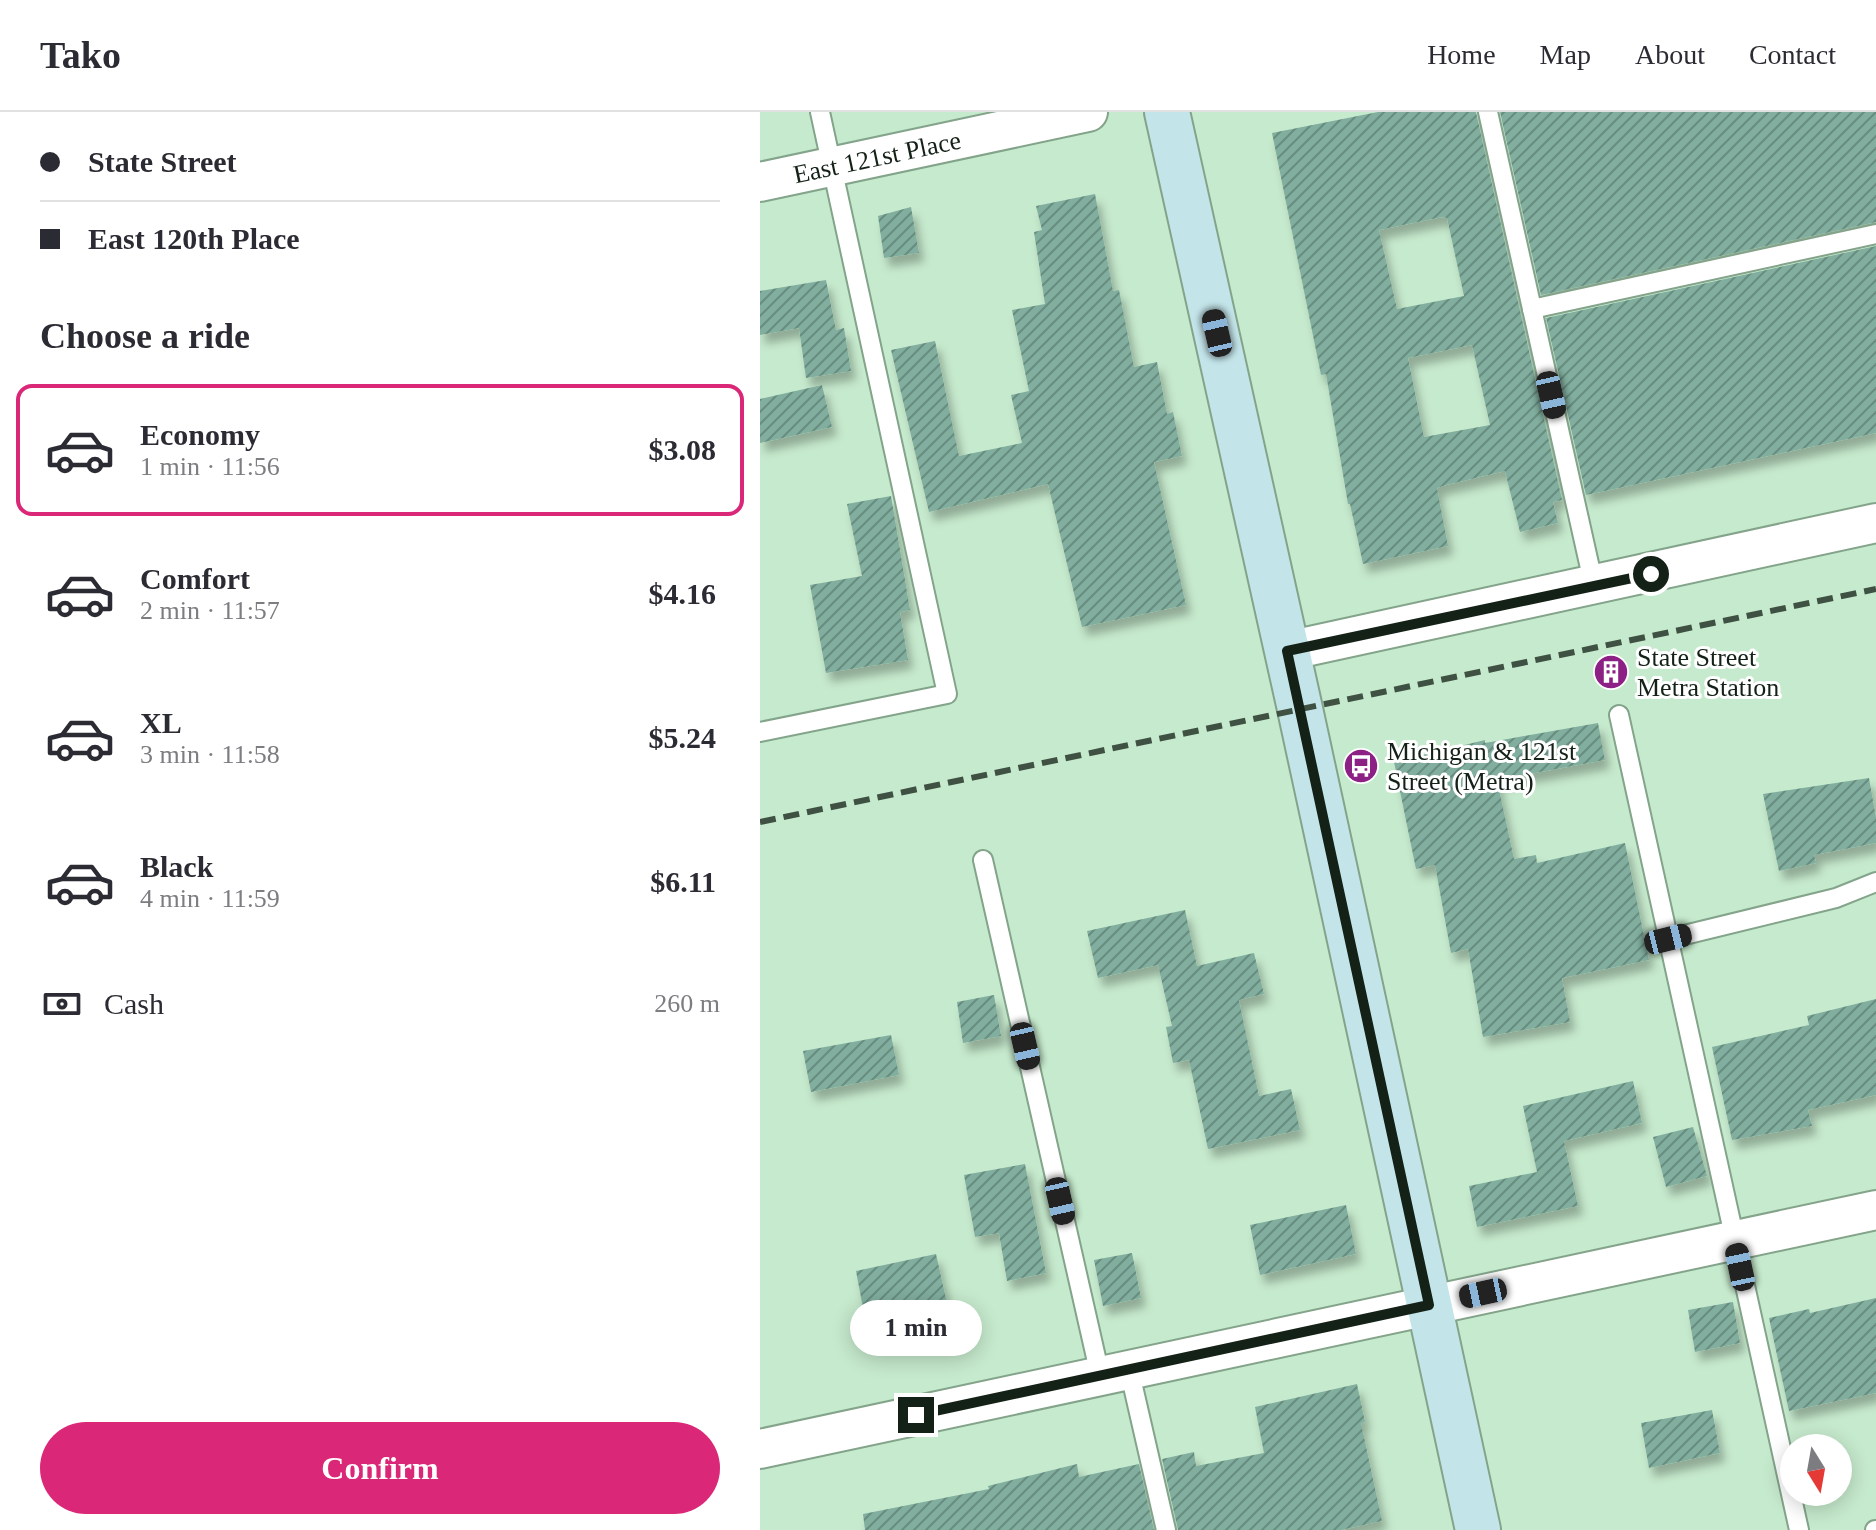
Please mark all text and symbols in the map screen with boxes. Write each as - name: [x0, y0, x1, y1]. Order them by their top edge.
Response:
- text: Tako: [40, 34, 121, 76]
- text: Home: [1427, 39, 1496, 70]
- text: Map: [1540, 39, 1591, 70]
- text: About: [1635, 39, 1705, 70]
- text: Contact: [1749, 39, 1836, 70]
- street label: East 121st Place: [791, 126, 963, 189]
- text: State Street: [88, 145, 237, 178]
- text: East 120th Place: [88, 222, 300, 255]
- car: [1200, 307, 1234, 359]
- text: Choose a ride: [40, 316, 250, 356]
- car: [1534, 369, 1568, 421]
- icon: car: [44, 414, 116, 486]
- text: Economy: [140, 418, 260, 451]
- text: $3.08: [649, 433, 716, 466]
- text: 1 min · 11:56: [140, 452, 280, 481]
- route start: [1633, 556, 1669, 592]
- icon: car: [44, 558, 116, 630]
- text: Comfort: [140, 562, 250, 595]
- text: $4.16: [649, 577, 716, 610]
- text: 2 min · 11:57: [140, 596, 280, 625]
- place label: State Street Metra Station: [1637, 643, 1779, 702]
- building icon: State Street Metra Station: [1592, 653, 1630, 691]
- icon: car: [44, 702, 116, 774]
- text: XL: [140, 706, 182, 739]
- text: $5.24: [649, 721, 716, 754]
- place label: Michigan & 121st Street (Metra): [1387, 737, 1577, 796]
- text: 3 min · 11:58: [140, 740, 280, 769]
- bus stop icon: Michigan & 121st Street (Metra): [1342, 747, 1380, 785]
- icon: car: [44, 846, 116, 918]
- text: Black: [140, 850, 213, 883]
- text: $6.11: [650, 865, 716, 898]
- text: 4 min · 11:59: [140, 884, 280, 913]
- car: [1642, 922, 1694, 956]
- icon: cash: [40, 982, 84, 1026]
- text: Cash: [104, 987, 164, 1020]
- text: 260 m: [654, 989, 720, 1018]
- car: [1008, 1020, 1042, 1072]
- car: [1043, 1175, 1077, 1227]
- car: [1723, 1241, 1757, 1293]
- car: [1457, 1276, 1509, 1310]
- callout: 1 min: [850, 1299, 982, 1355]
- text: 1 min: [885, 1313, 947, 1342]
- route end: [898, 1397, 934, 1433]
- button: Confirm: [40, 1422, 720, 1514]
- north arrow: [1780, 1434, 1852, 1506]
- map controls: [1780, 1434, 1852, 1506]

